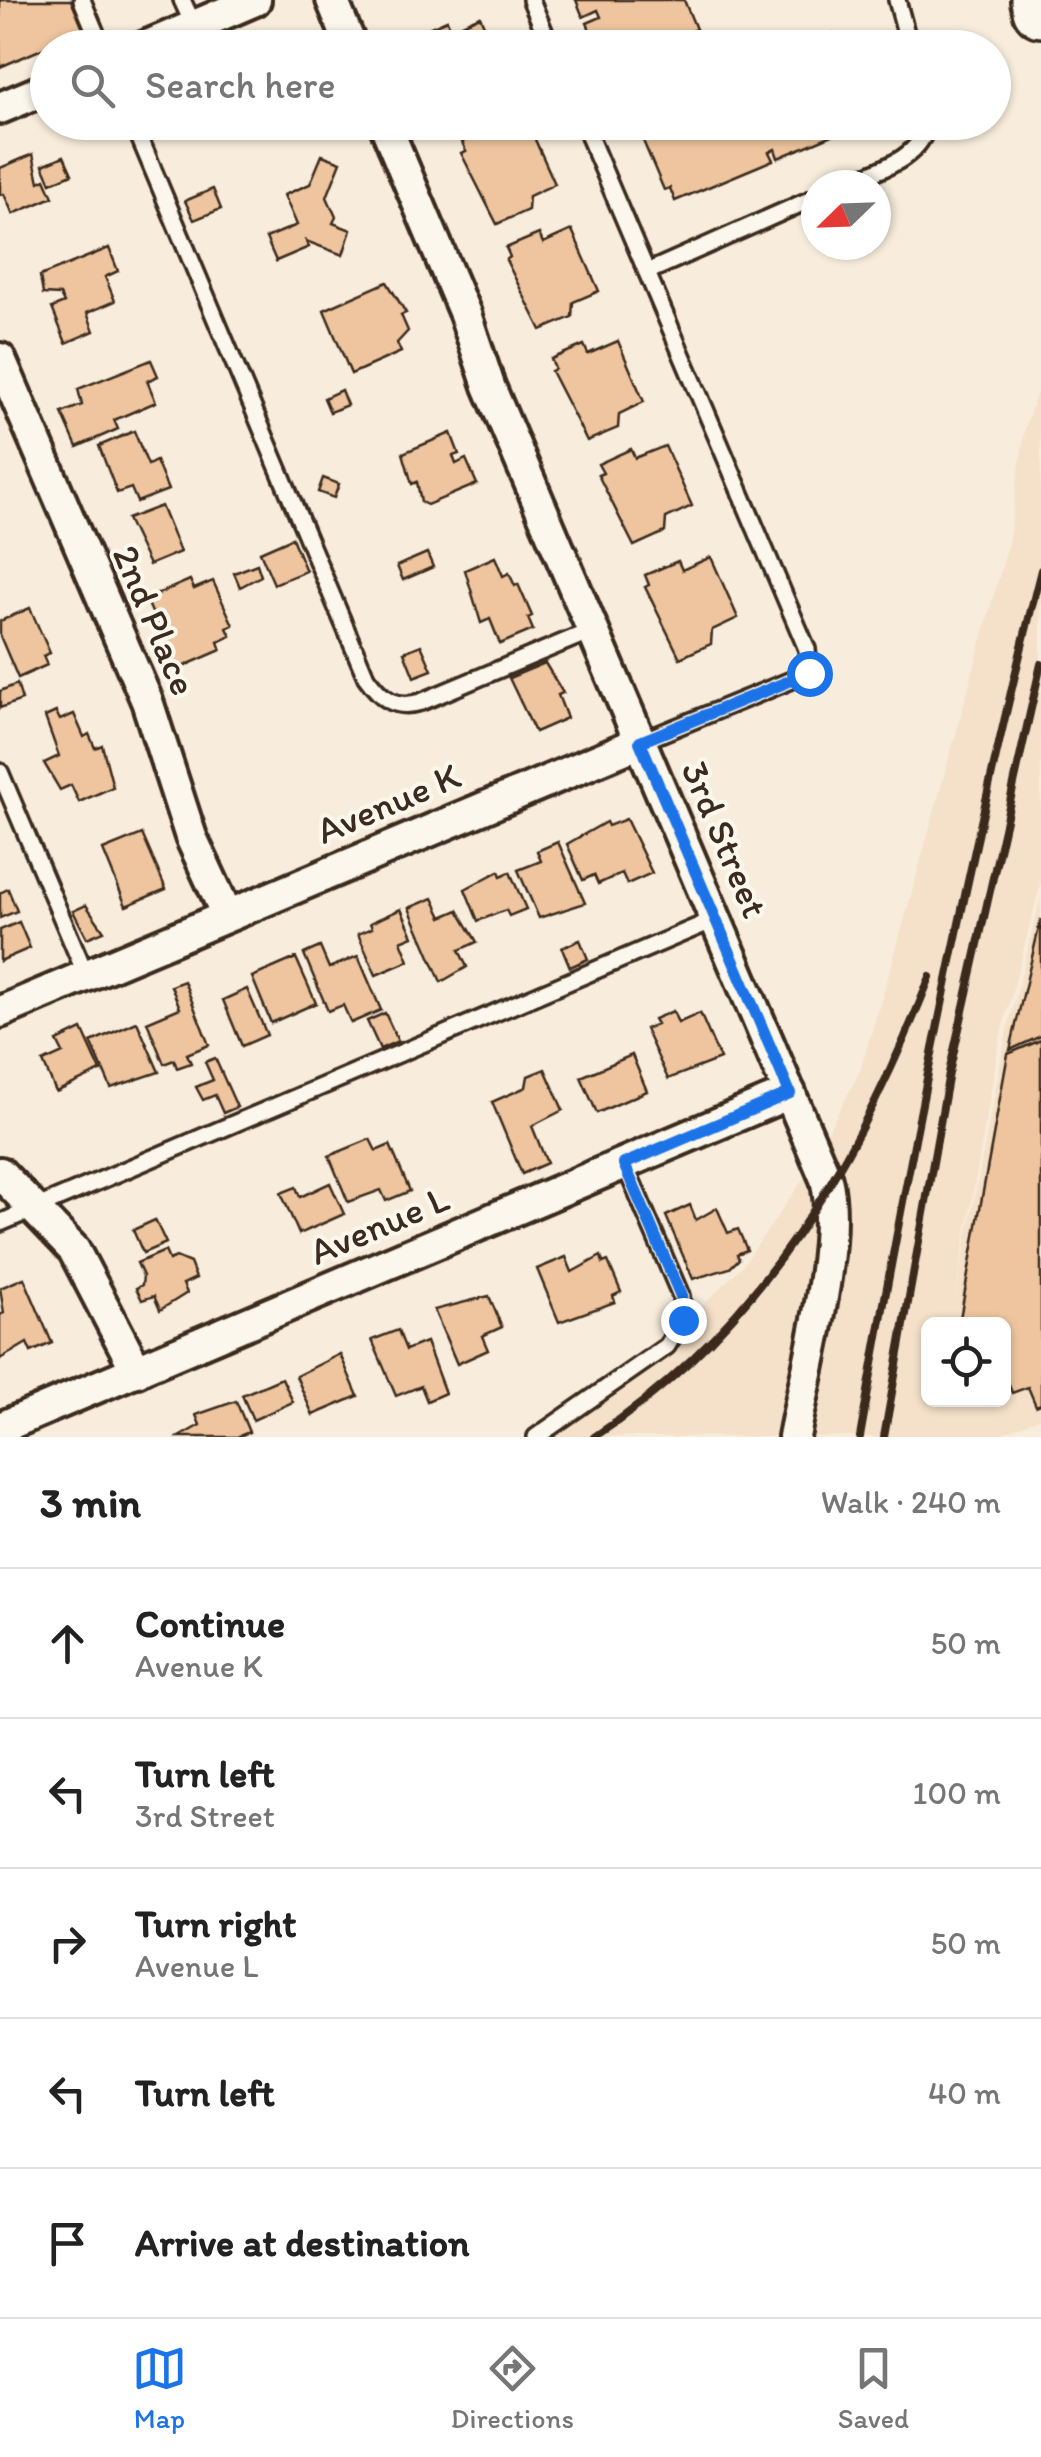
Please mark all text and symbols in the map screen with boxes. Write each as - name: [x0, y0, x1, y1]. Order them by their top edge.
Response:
- search box: [30, 30, 1011, 140]
- icon: search: [65, 58, 120, 113]
- text: Search here: [145, 62, 336, 108]
- north arrow: [801, 170, 891, 260]
- street label: 2nd Place: [103, 538, 207, 702]
- route start: [787, 651, 833, 697]
- street label: Avenue K: [309, 752, 467, 854]
- street label: 3rd Street: [671, 754, 779, 924]
- street label: Avenue L: [303, 1175, 455, 1275]
- route end: [661, 1298, 707, 1344]
- map controls: [921, 1317, 1011, 1407]
- button: locate: [921, 1317, 1011, 1407]
- text: 3 min: [40, 1477, 141, 1528]
- text: Walk · 240 m: [821, 1483, 1001, 1521]
- text: Continue: [135, 1601, 285, 1647]
- icon: ahead: [40, 1616, 95, 1671]
- text: 50 m: [930, 1624, 1001, 1662]
- text: Avenue K: [135, 1647, 263, 1685]
- text: Turn left: [135, 1751, 275, 1797]
- icon: left: [40, 1766, 95, 1821]
- text: 100 m: [913, 1774, 1001, 1812]
- text: 3rd Street: [135, 1797, 275, 1835]
- text: Turn right: [135, 1901, 297, 1947]
- icon: right: [40, 1916, 95, 1971]
- text: 50 m: [930, 1924, 1001, 1962]
- text: Avenue L: [135, 1947, 258, 1985]
- icon: left: [40, 2066, 95, 2121]
- text: Turn left: [135, 2070, 275, 2116]
- text: 40 m: [928, 2074, 1001, 2112]
- icon: arrive: [40, 2216, 95, 2271]
- text: Arrive at destination: [135, 2220, 470, 2266]
- tab: Map: [132, 2341, 187, 2435]
- tab: Directions: [451, 2341, 574, 2435]
- tab: Saved: [838, 2341, 909, 2435]

